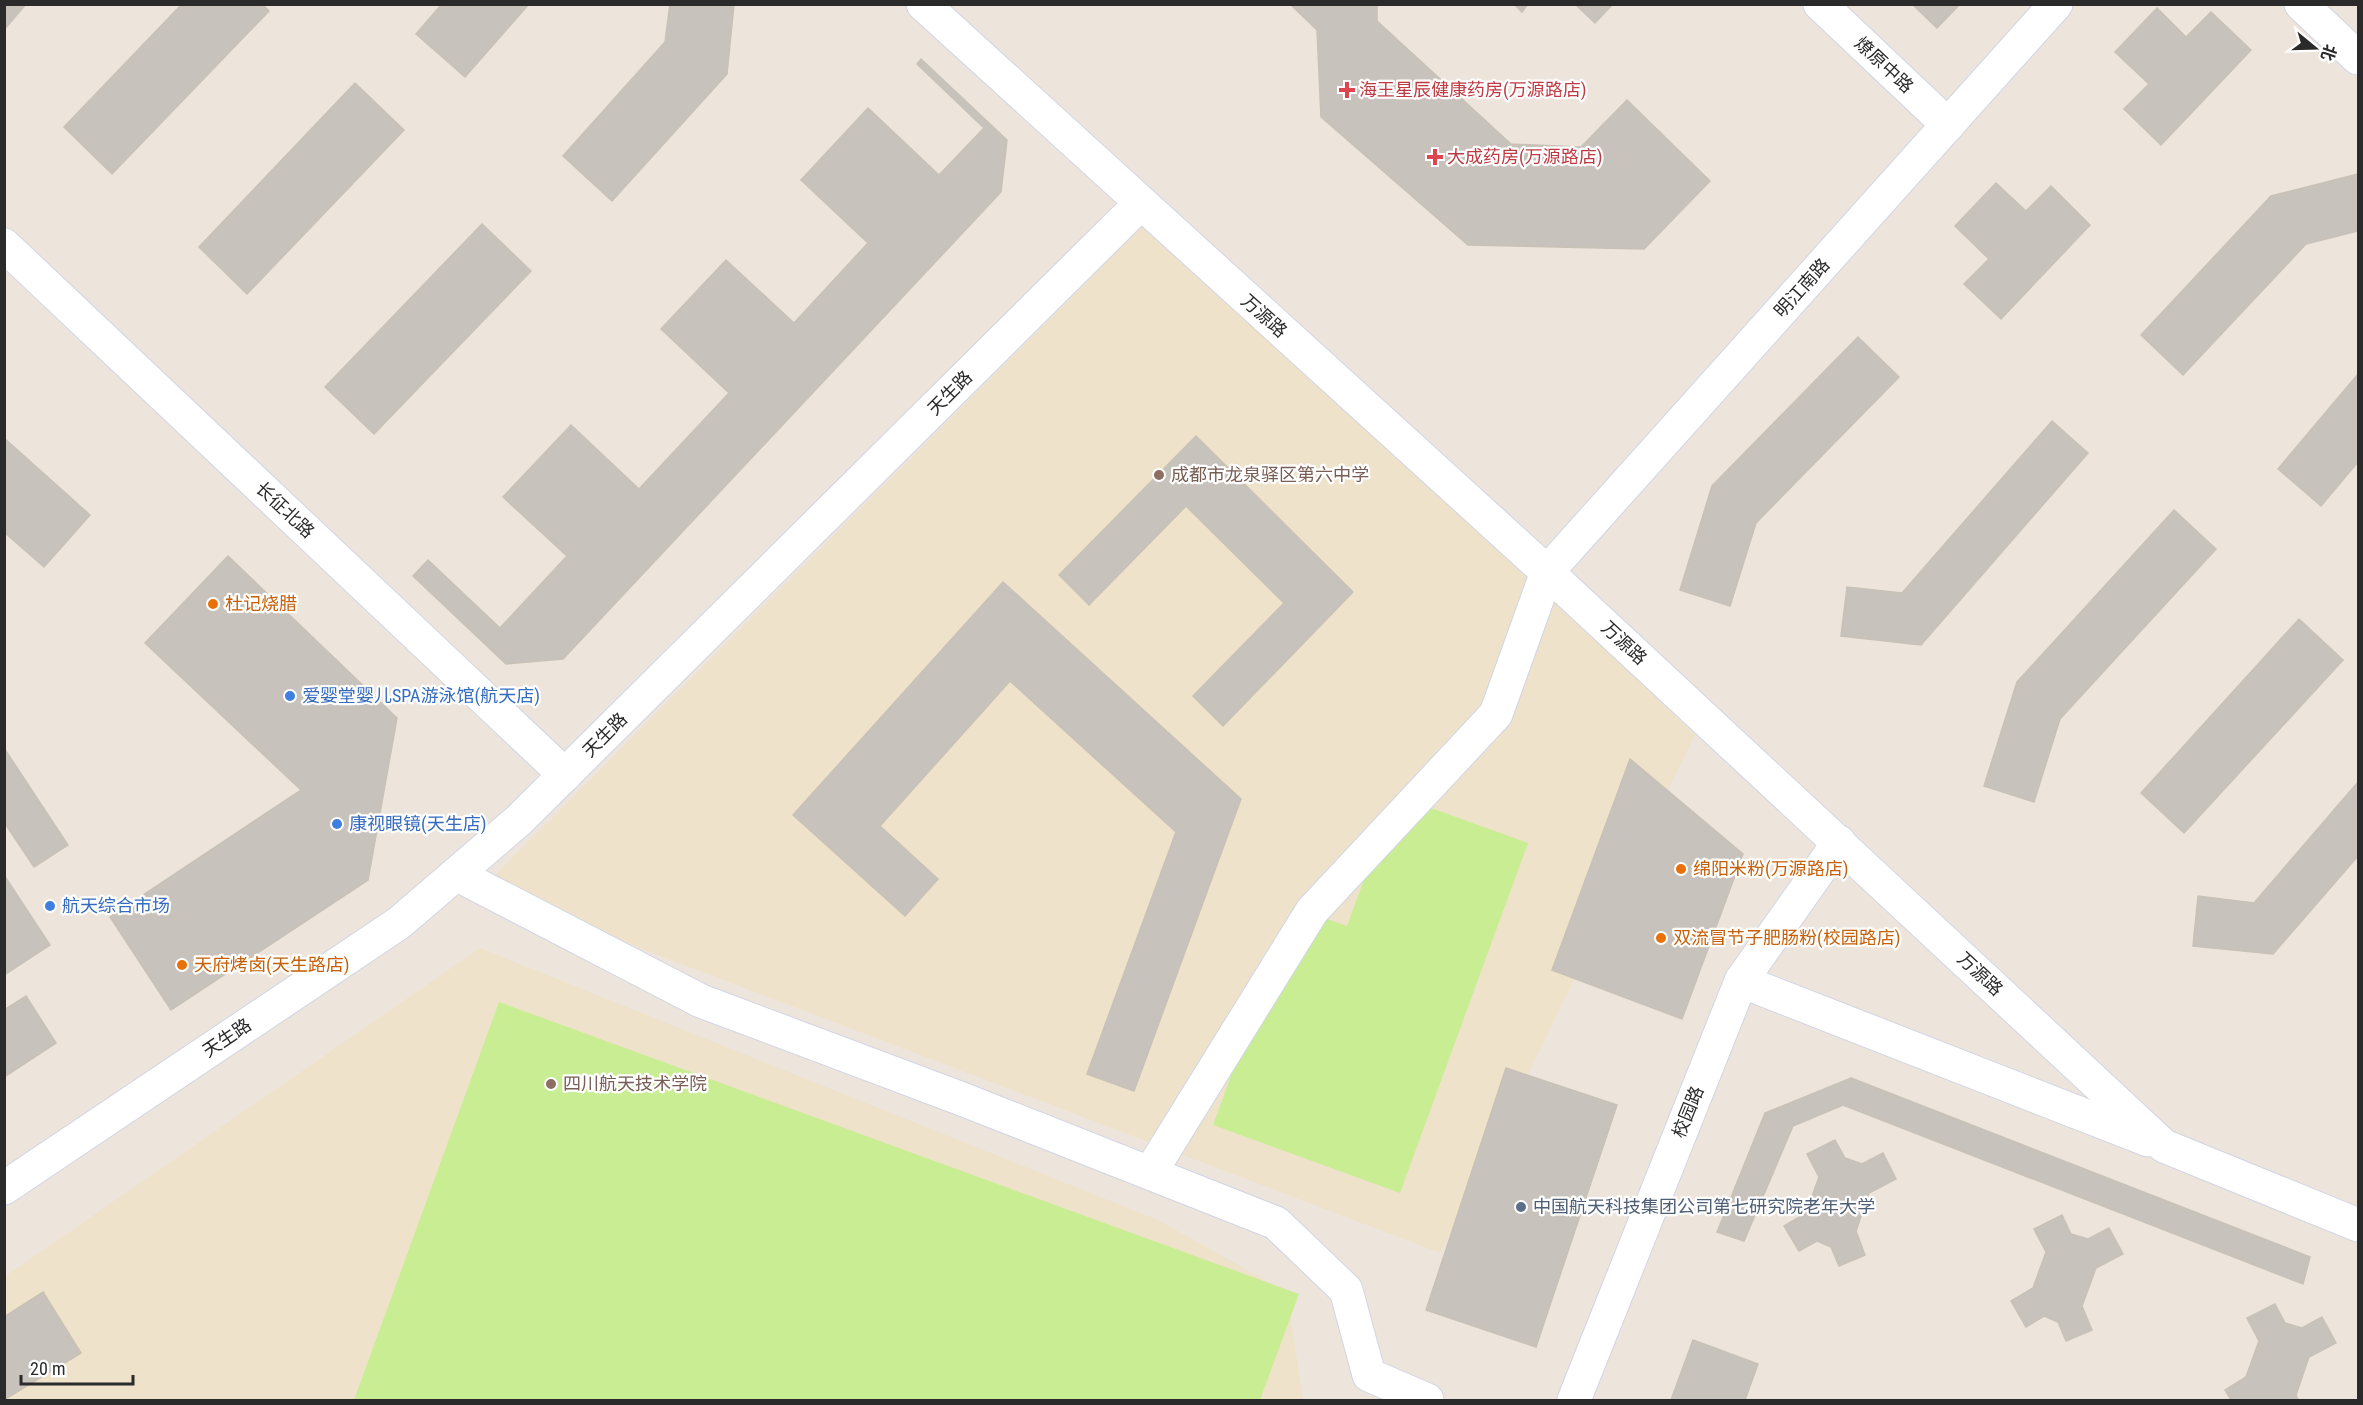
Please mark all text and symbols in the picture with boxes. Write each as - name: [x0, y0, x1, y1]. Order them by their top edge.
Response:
- north arrow: [2285, 18, 2345, 78]
- street label: 燎原中路: [1851, 32, 1918, 97]
- text: 北: [2317, 42, 2340, 63]
- place label: 海王星辰健康药房(万源路店): [1359, 79, 1586, 101]
- marker: 海王星辰健康药房(万源路店): [1340, 83, 1354, 97]
- place label: 大成药房(万源路店): [1447, 146, 1602, 168]
- marker: 大成药房(万源路店): [1428, 150, 1442, 164]
- street label: 明江南路: [1770, 254, 1834, 321]
- street label: 万源路: [1237, 290, 1291, 341]
- street label: 天生路: [923, 366, 976, 419]
- place label: 成都市龙泉驿区第六中学: [1171, 464, 1369, 485]
- marker: 成都市龙泉驿区第六中学: [1152, 468, 1166, 482]
- street label: 长征北路: [252, 477, 319, 542]
- place label: 杜记烧腊: [225, 593, 297, 614]
- marker: 杜记烧腊: [206, 597, 220, 611]
- street label: 万源路: [1597, 617, 1651, 669]
- place label: 爱婴堂婴儿SPA游泳馆(航天店): [302, 685, 540, 707]
- marker: 爱婴堂婴儿SPA游泳馆(航天店): [283, 689, 297, 703]
- street label: 天生路: [578, 708, 631, 761]
- place label: 康视眼镜(天生店): [349, 813, 486, 835]
- marker: 康视眼镜(天生店): [330, 817, 344, 831]
- place label: 绵阳米粉(万源路店): [1693, 858, 1848, 880]
- marker: 绵阳米粉(万源路店): [1674, 862, 1688, 876]
- place label: 航天综合市场: [62, 895, 170, 916]
- marker: 航天综合市场: [43, 899, 57, 913]
- place label: 双流冒节子肥肠粉(校园路店): [1673, 927, 1900, 949]
- marker: 双流冒节子肥肠粉(校园路店): [1654, 931, 1668, 945]
- street label: 万源路: [1953, 948, 2007, 1000]
- place label: 天府烤卤(天生路店): [194, 954, 349, 976]
- marker: 天府烤卤(天生路店): [175, 958, 189, 972]
- street label: 天生路: [198, 1014, 255, 1061]
- place label: 四川航天技术学院: [563, 1073, 707, 1094]
- marker: 四川航天技术学院: [544, 1077, 558, 1091]
- street label: 校园路: [1668, 1083, 1707, 1141]
- place label: 中国航天科技集团公司第七研究院老年大学: [1533, 1196, 1875, 1217]
- marker: 中国航天科技集团公司第七研究院老年大学: [1514, 1200, 1528, 1214]
- scale bar: [21, 1348, 134, 1386]
- text: 20 m: [30, 1358, 65, 1379]

